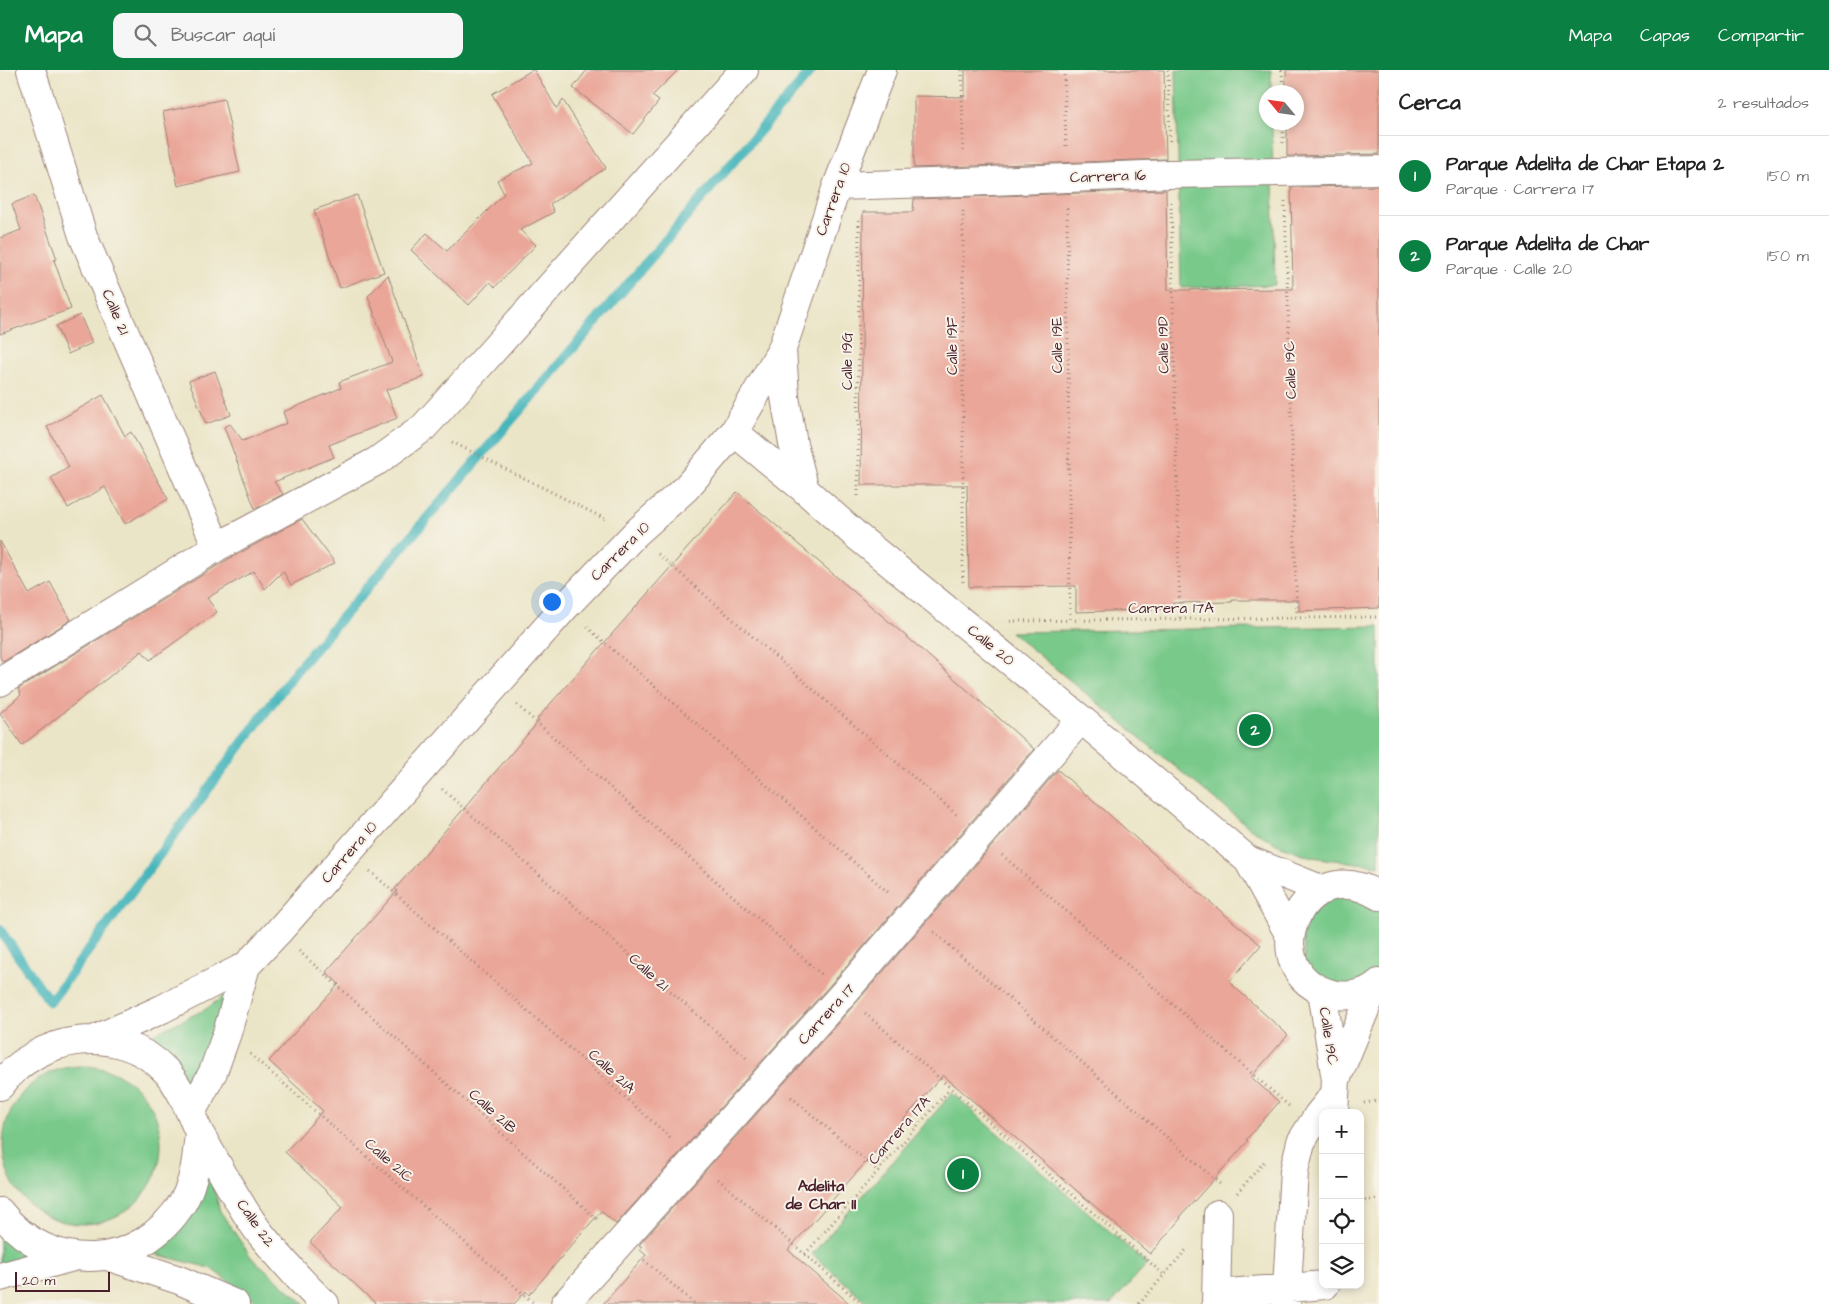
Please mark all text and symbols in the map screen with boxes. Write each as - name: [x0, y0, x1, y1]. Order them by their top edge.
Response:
- search box: [113, 13, 463, 58]
- text: Mapa: [25, 18, 83, 52]
- icon: search: [131, 21, 159, 49]
- text: Buscar aquí: [171, 22, 275, 49]
- text: Mapa: [1569, 23, 1612, 48]
- text: Capas: [1640, 23, 1690, 48]
- text: Compartir: [1718, 23, 1804, 48]
- north arrow: [1259, 85, 1304, 130]
- text: Cerca: [1399, 88, 1461, 117]
- text: 2 resultados: [1717, 92, 1809, 114]
- text: Parque Adelita de Char Etapa 2: [1446, 151, 1724, 178]
- street label: Carrera 10: [811, 159, 857, 239]
- street label: Carrera 16: [1070, 165, 1147, 188]
- text: 1: [1414, 165, 1416, 187]
- text: 150 m: [1767, 165, 1809, 187]
- text: Parque · Carrera 17: [1446, 178, 1594, 200]
- text: Parque Adelita de Char: [1446, 231, 1649, 258]
- text: 2: [1410, 245, 1420, 267]
- text: 150 m: [1767, 245, 1809, 267]
- text: Parque · Calle 20: [1446, 258, 1572, 280]
- street label: Calle 21: [97, 286, 135, 338]
- street label: Calle 19F: [942, 316, 963, 375]
- street label: Calle 19D: [1152, 316, 1174, 374]
- street label: Calle 19E: [1047, 317, 1068, 373]
- street label: Calle 19G: [837, 331, 858, 390]
- street label: Calle 19C: [1279, 340, 1302, 399]
- street label: Carrera 10: [586, 517, 655, 586]
- your location: [539, 589, 565, 615]
- street label: Carrera 17A: [1128, 598, 1214, 619]
- street label: Calle 20: [963, 620, 1019, 671]
- pin: 2: [1239, 711, 1271, 749]
- street label: Carrera 10: [316, 816, 383, 888]
- street label: Calle 21: [624, 949, 673, 996]
- street label: Carrera 17: [793, 979, 860, 1050]
- street label: Calle 19C: [1314, 1006, 1343, 1067]
- street label: Calle 21A: [583, 1044, 640, 1099]
- street label: Calle 21B: [464, 1084, 522, 1139]
- street label: Carrera 17A: [863, 1091, 936, 1170]
- map controls: [1319, 1109, 1364, 1289]
- button: +: [1319, 1109, 1364, 1154]
- street label: Calle 21C: [360, 1133, 418, 1188]
- button: −: [1319, 1154, 1364, 1199]
- pin: 1: [947, 1155, 979, 1193]
- district label: Adelita de Char II: [785, 1175, 856, 1215]
- street label: Calle 22: [231, 1195, 280, 1252]
- button: locate: [1319, 1199, 1364, 1244]
- button: layers: [1319, 1244, 1364, 1289]
- scale bar: [15, 1269, 110, 1292]
- text: 20 m: [22, 1271, 55, 1291]

